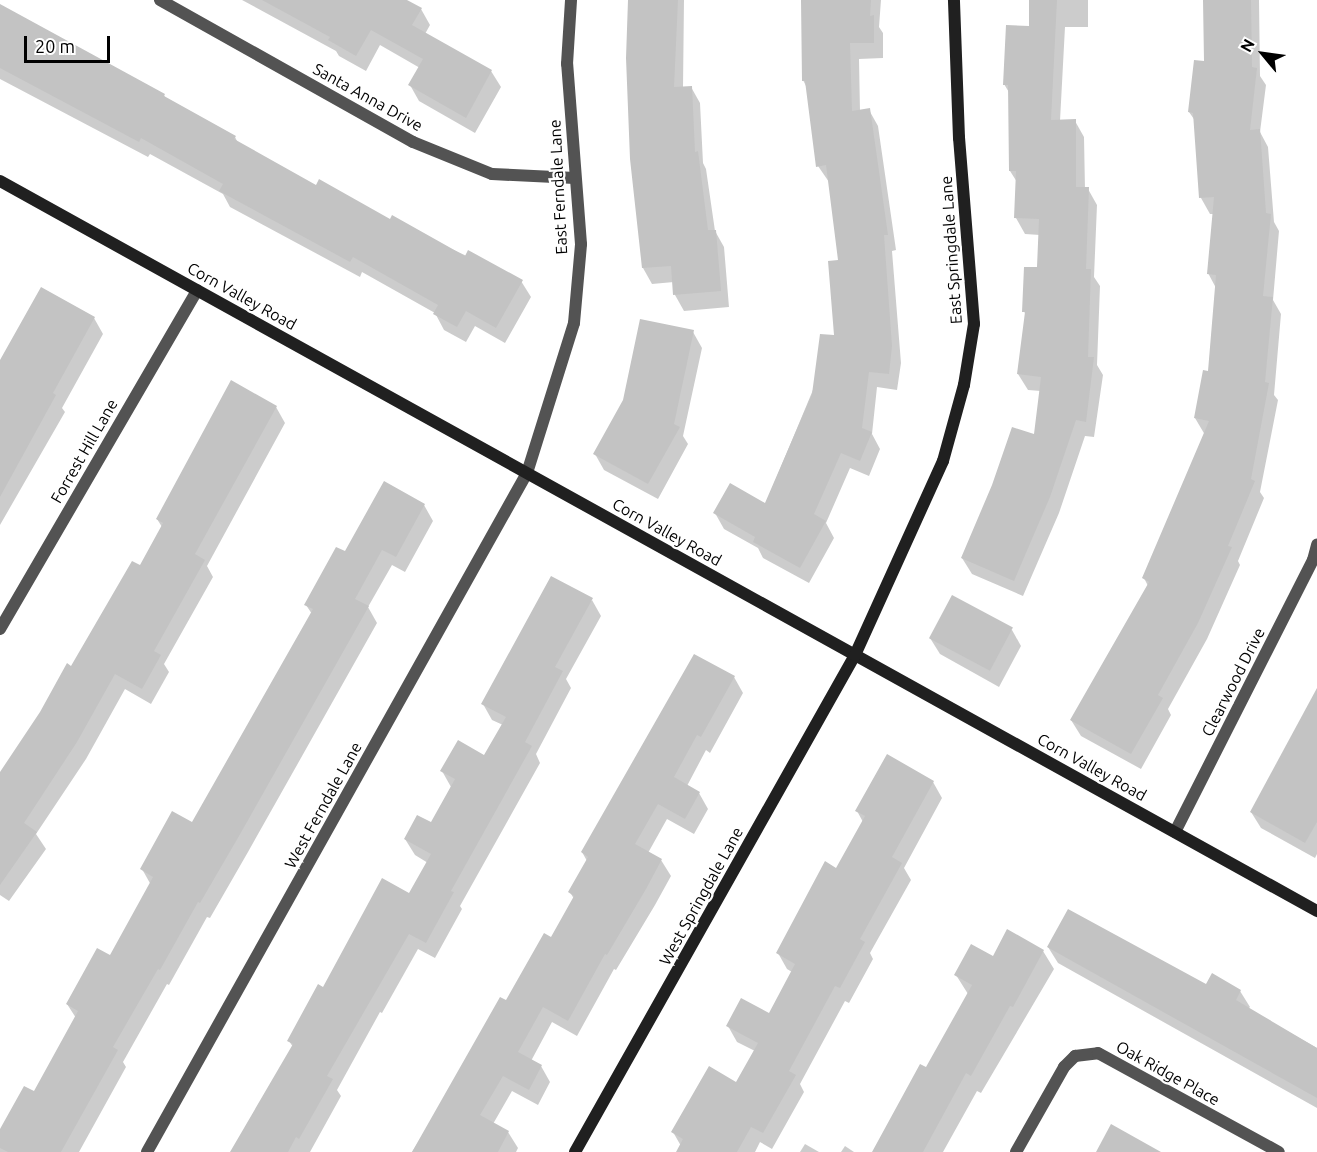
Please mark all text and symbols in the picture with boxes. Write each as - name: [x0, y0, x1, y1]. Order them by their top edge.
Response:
- scale bar: [27, 24, 112, 62]
- north arrow: [1233, 24, 1293, 84]
- text: 20 m: [35, 36, 75, 56]
- text: N: [1236, 36, 1258, 55]
- street label: Santa Anna Drive: [310, 59, 426, 135]
- street label: East Ferndale Lane: [545, 119, 571, 255]
- street label: East Springdale Lane: [936, 175, 966, 325]
- street label: Corn Valley Road: [184, 258, 300, 334]
- street label: Forrest Hill Lane: [46, 396, 122, 506]
- street label: Corn Valley Road: [609, 494, 725, 570]
- street label: Clearwood Drive: [1197, 624, 1269, 740]
- street label: Corn Valley Road: [1034, 729, 1150, 805]
- street label: West Ferndale Lane: [280, 739, 366, 871]
- street label: West Springdale Lane: [655, 824, 747, 968]
- street label: Oak Ridge Place: [1113, 1037, 1223, 1109]

